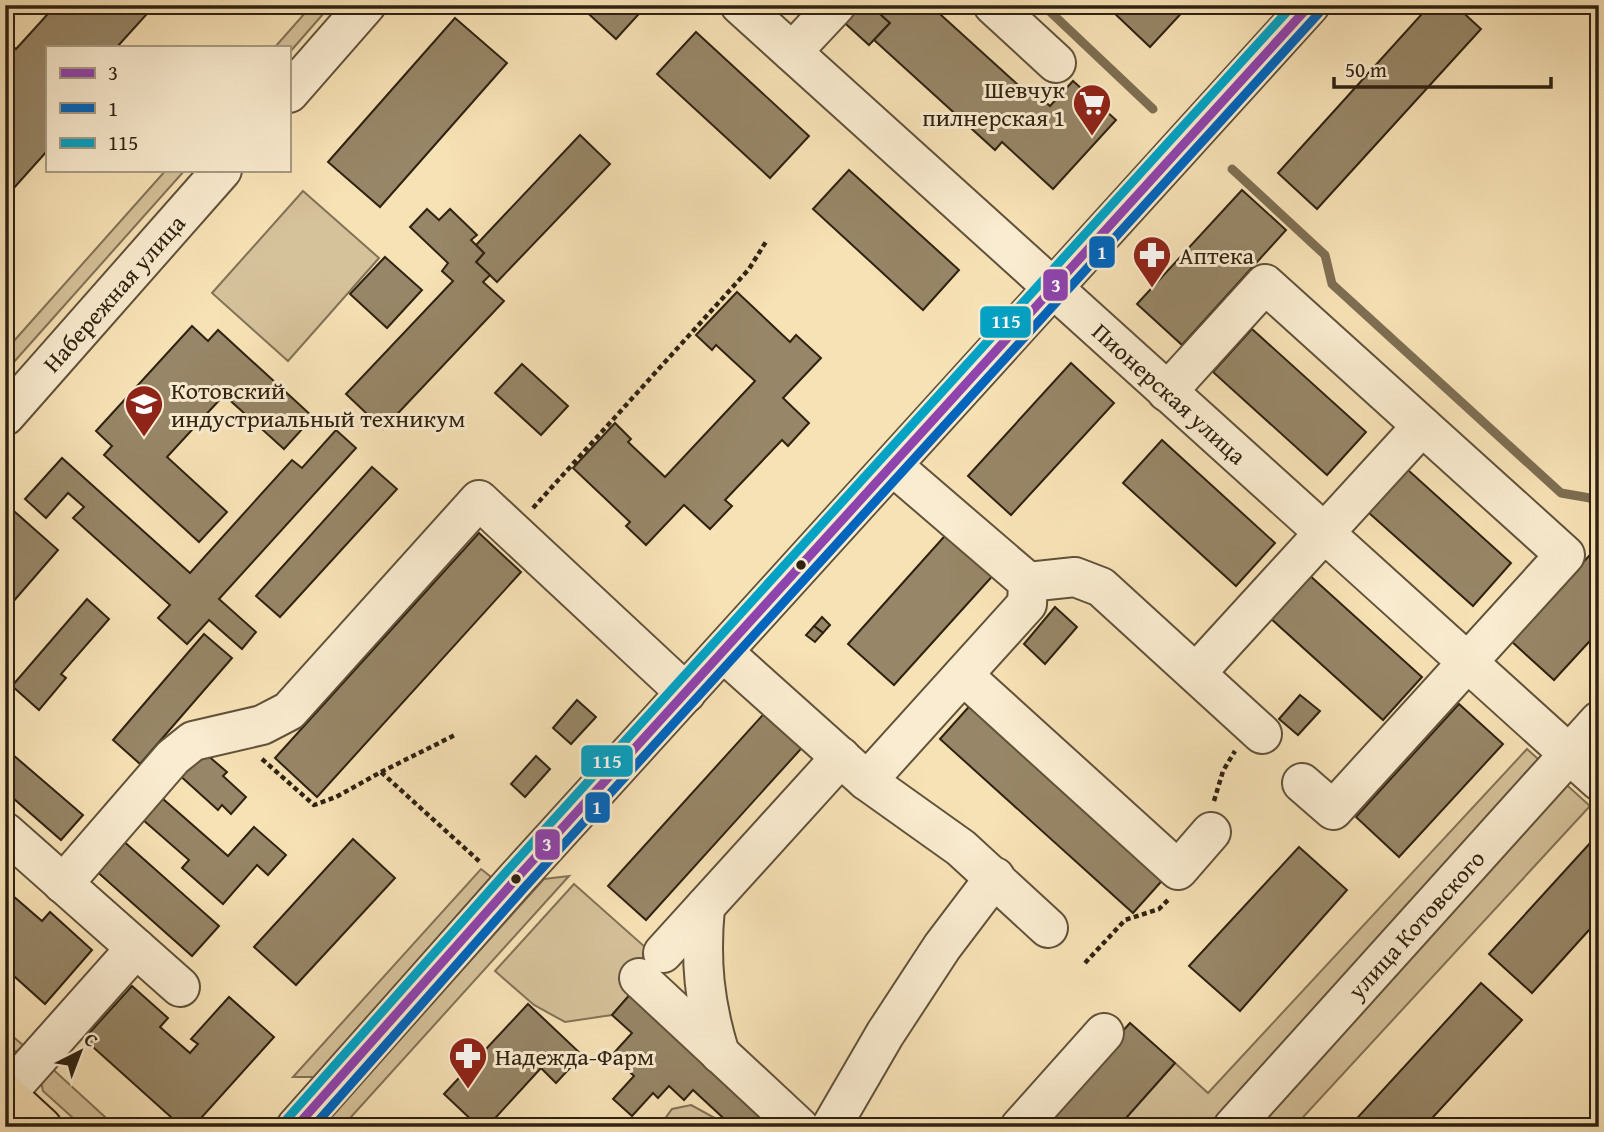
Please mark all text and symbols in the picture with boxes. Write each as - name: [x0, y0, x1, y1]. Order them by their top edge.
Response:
- legend: [46, 46, 290, 172]
- scale bar: [1334, 46, 1552, 90]
- text: 50 m: [1345, 54, 1387, 85]
- text: 3: [108, 57, 118, 88]
- place label: Шевчук пилнерская 1: [922, 72, 1065, 135]
- supermarket icon: Шевчук пилнерская 1: [1071, 82, 1113, 137]
- text: 1: [108, 93, 118, 124]
- text: 115: [108, 127, 138, 158]
- street label: Набережная улица: [34, 206, 193, 380]
- pharmacy icon: Аптека: [1131, 234, 1173, 289]
- line badge: 1: [1088, 235, 1116, 269]
- text: 1: [1097, 238, 1107, 266]
- place label: Аптека: [1179, 238, 1255, 273]
- line badge: 3: [1042, 268, 1069, 302]
- text: 3: [1051, 271, 1061, 299]
- line badge: 115: [979, 305, 1032, 339]
- text: 115: [991, 307, 1021, 335]
- street label: Пионерская улица: [1085, 314, 1255, 473]
- place label: Котовский индустриальный техникум: [171, 373, 465, 436]
- school or university icon: Котовский индустриальный техникум: [123, 383, 165, 438]
- unlabelled marker: [794, 558, 808, 572]
- line badge: 115: [580, 744, 634, 778]
- text: 115: [592, 747, 622, 775]
- line badge: 1: [584, 791, 611, 824]
- text: 1: [592, 793, 602, 821]
- line badge: 3: [534, 828, 561, 861]
- text: 3: [542, 830, 552, 858]
- street label: улица Котовского: [1338, 842, 1493, 1007]
- unlabelled marker: [509, 872, 523, 886]
- north arrow: [46, 1016, 116, 1086]
- text: С: [78, 1025, 105, 1054]
- pharmacy icon: Надежда-Фарм: [447, 1035, 489, 1090]
- place label: Надежда-Фарм: [495, 1039, 654, 1074]

